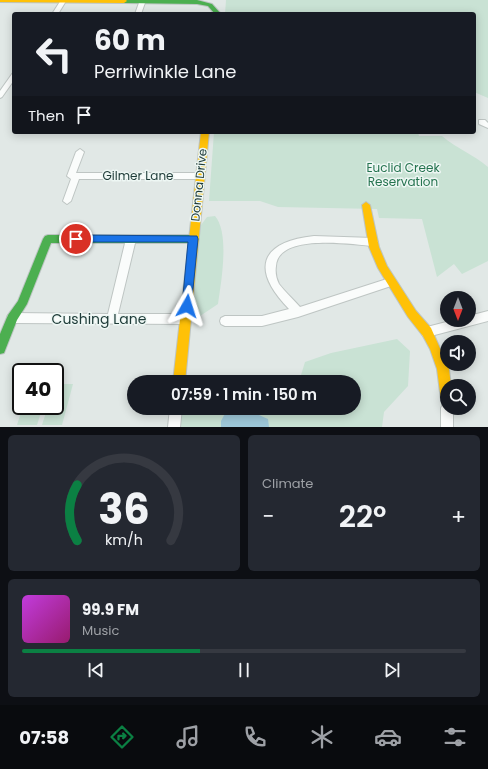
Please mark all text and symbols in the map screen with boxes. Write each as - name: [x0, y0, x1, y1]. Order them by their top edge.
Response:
- text: 60 m: [94, 21, 166, 60]
- icon: left: [28, 28, 80, 80]
- text: Perriwinkle Lane: [94, 59, 236, 84]
- icon: arrive: [73, 104, 95, 126]
- text: Then: [28, 105, 65, 126]
- street label: Donna Drive: [186, 148, 211, 222]
- park label: Euclid Creek Reservation: [366, 159, 440, 190]
- street label: Gilmer Lane: [102, 167, 174, 184]
- pin: [59, 222, 93, 256]
- icon: arrive: [65, 228, 87, 250]
- position arrow: [166, 285, 208, 327]
- north arrow: [440, 291, 476, 327]
- map controls: [440, 291, 476, 415]
- street label: Cushing Lane: [52, 309, 147, 329]
- button: sound: [440, 335, 476, 371]
- speed limit sign: 40: [12, 363, 64, 415]
- button: search: [440, 379, 476, 415]
- text: 07:59 · 1 min · 150 m: [171, 384, 317, 405]
- text: Climate: [262, 474, 313, 493]
- text: 36: [98, 480, 150, 539]
- text: 22°: [339, 495, 386, 538]
- text: −: [262, 501, 274, 532]
- text: +: [451, 501, 466, 532]
- text: km/h: [105, 530, 143, 550]
- text: 99.9 FM: [82, 599, 139, 620]
- text: Music: [82, 621, 119, 640]
- icon: previous: [85, 659, 107, 681]
- icon: pause: [233, 659, 255, 681]
- icon: next: [381, 659, 403, 681]
- icon: directions: [108, 723, 136, 751]
- icon: music: [174, 723, 202, 751]
- icon: phone: [241, 723, 269, 751]
- icon: climate: [308, 723, 336, 751]
- icon: car: [374, 723, 402, 751]
- icon: filters: [441, 723, 469, 751]
- text: 07:58: [19, 725, 69, 750]

